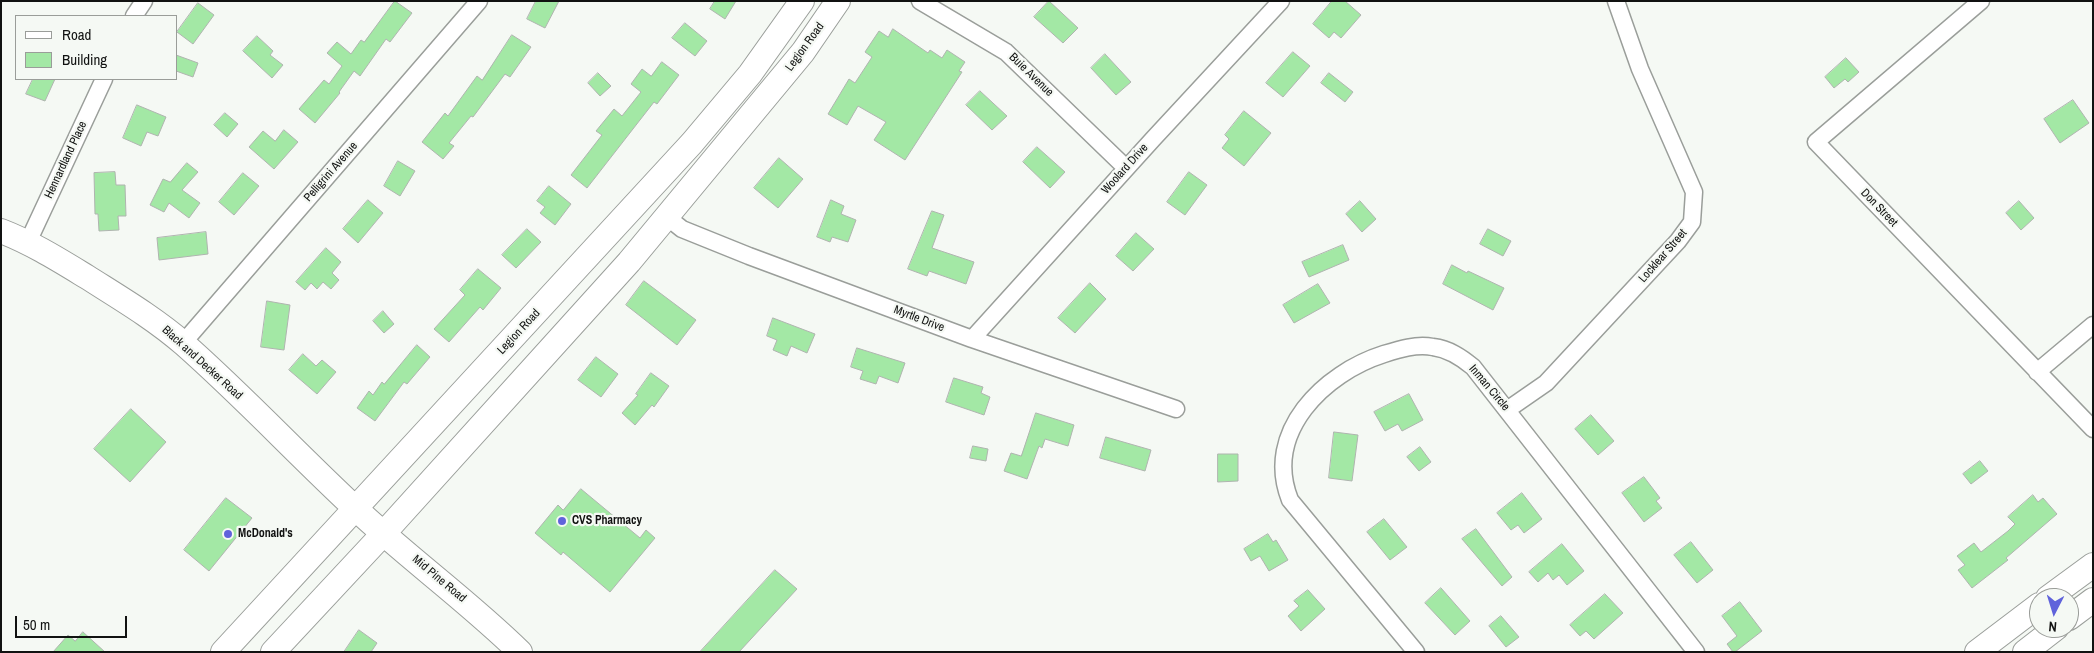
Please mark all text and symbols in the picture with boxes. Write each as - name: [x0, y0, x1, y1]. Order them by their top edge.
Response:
- legend: [15, 15, 178, 80]
- street label: Legion Road: [783, 20, 827, 74]
- text: Road: [62, 24, 91, 45]
- text: Building: [62, 49, 107, 70]
- street label: Buie Avenue: [1006, 50, 1056, 100]
- street label: Hennardland Place: [42, 119, 90, 201]
- street label: Pelligrini Avenue: [301, 139, 361, 205]
- street label: Woolard Drive: [1099, 141, 1151, 197]
- street label: Don Street: [1857, 186, 1901, 230]
- street label: Locklear Street: [1636, 226, 1690, 286]
- street label: Myrtle Drive: [892, 303, 946, 335]
- street label: Legion Road: [495, 306, 543, 358]
- street label: Black and Decker Road: [159, 323, 245, 403]
- street label: Inman Circle: [1466, 362, 1512, 414]
- place label: CVS Pharmacy: [572, 514, 642, 528]
- marker: CVS Pharmacy: [556, 515, 568, 527]
- place label: McDonald's: [238, 527, 293, 541]
- marker: McDonald's: [222, 528, 234, 540]
- street label: Mid Pine Road: [409, 552, 469, 606]
- north arrow: [2029, 588, 2079, 638]
- scale bar: [18, 606, 130, 638]
- text: 50 m: [23, 614, 50, 635]
- text: N: [2048, 618, 2058, 636]

